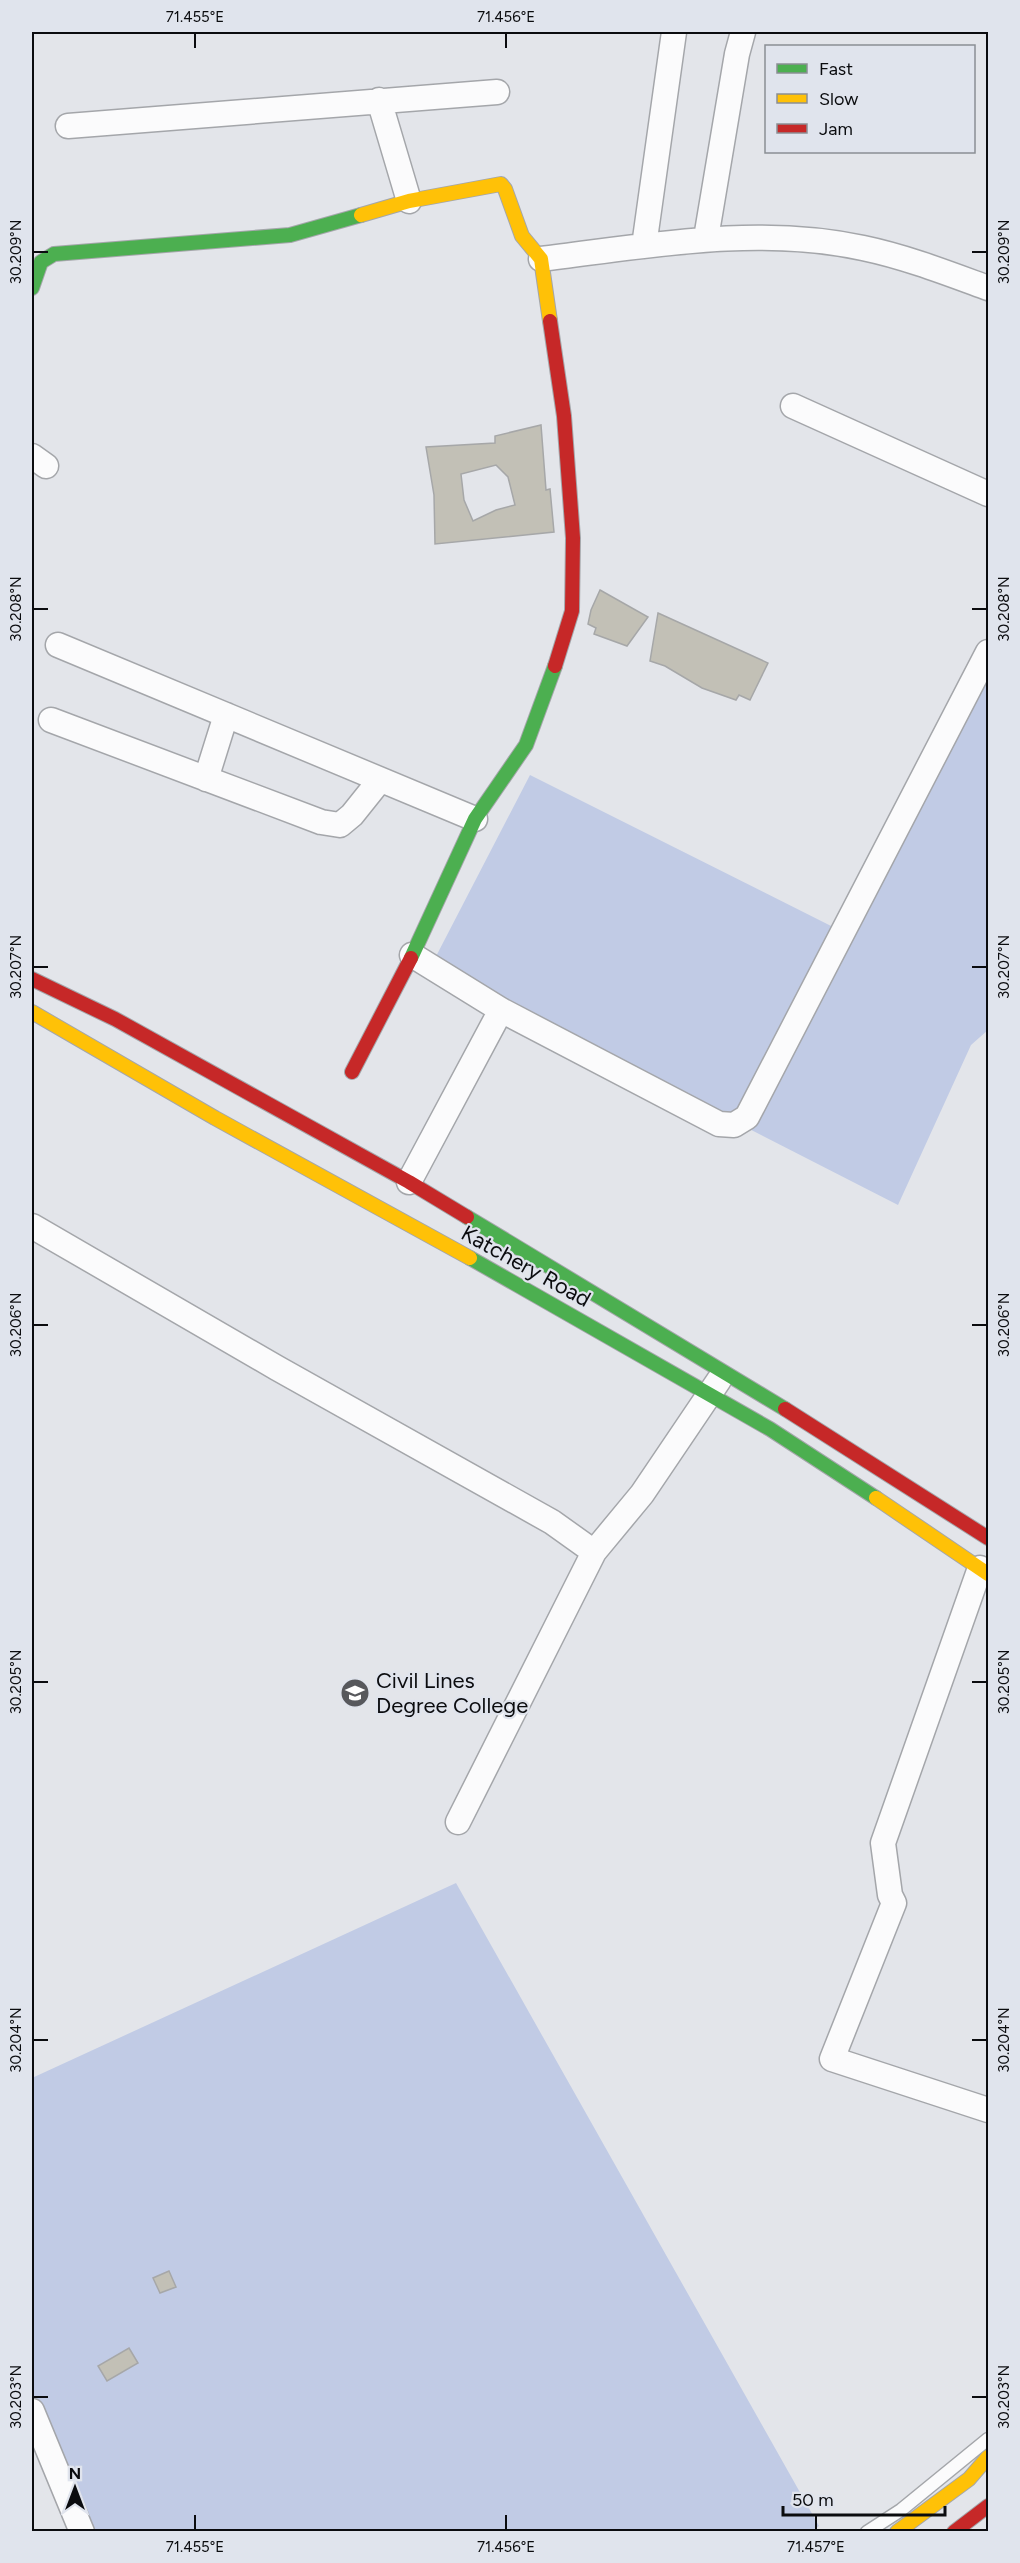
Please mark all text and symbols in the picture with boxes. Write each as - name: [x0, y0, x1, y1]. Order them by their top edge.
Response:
- text: 71.455°E: [166, 8, 224, 26]
- text: 71.456°E: [477, 8, 535, 26]
- legend: [765, 45, 975, 153]
- text: Fast: [819, 58, 853, 80]
- text: Slow: [819, 88, 858, 110]
- text: Jam: [819, 118, 853, 140]
- text: 30.209°N: [7, 220, 25, 284]
- text: 30.209°N: [995, 220, 1013, 284]
- text: 30.208°N: [7, 576, 25, 642]
- text: 30.208°N: [995, 576, 1013, 642]
- text: 30.207°N: [7, 935, 25, 999]
- text: 30.207°N: [995, 935, 1013, 999]
- street label: Katchery Road: [456, 1219, 596, 1313]
- text: 30.206°N: [7, 1293, 25, 1357]
- text: 30.206°N: [995, 1293, 1013, 1357]
- text: 30.205°N: [7, 1650, 25, 1714]
- text: 30.205°N: [995, 1650, 1013, 1714]
- place label: Civil Lines Degree College: [376, 1667, 528, 1719]
- school or university icon: Civil Lines Degree College: [339, 1677, 371, 1709]
- text: 30.204°N: [7, 2007, 25, 2073]
- text: 30.204°N: [995, 2007, 1013, 2073]
- text: 30.203°N: [7, 2365, 25, 2429]
- text: 30.203°N: [995, 2365, 1013, 2429]
- north arrow: [45, 2458, 105, 2518]
- text: N: [69, 2464, 81, 2483]
- scale bar: [783, 2479, 945, 2517]
- text: 50 m: [792, 2489, 834, 2511]
- text: 71.455°E: [166, 2538, 224, 2556]
- text: 71.456°E: [477, 2538, 535, 2556]
- text: 71.457°E: [787, 2538, 845, 2556]

